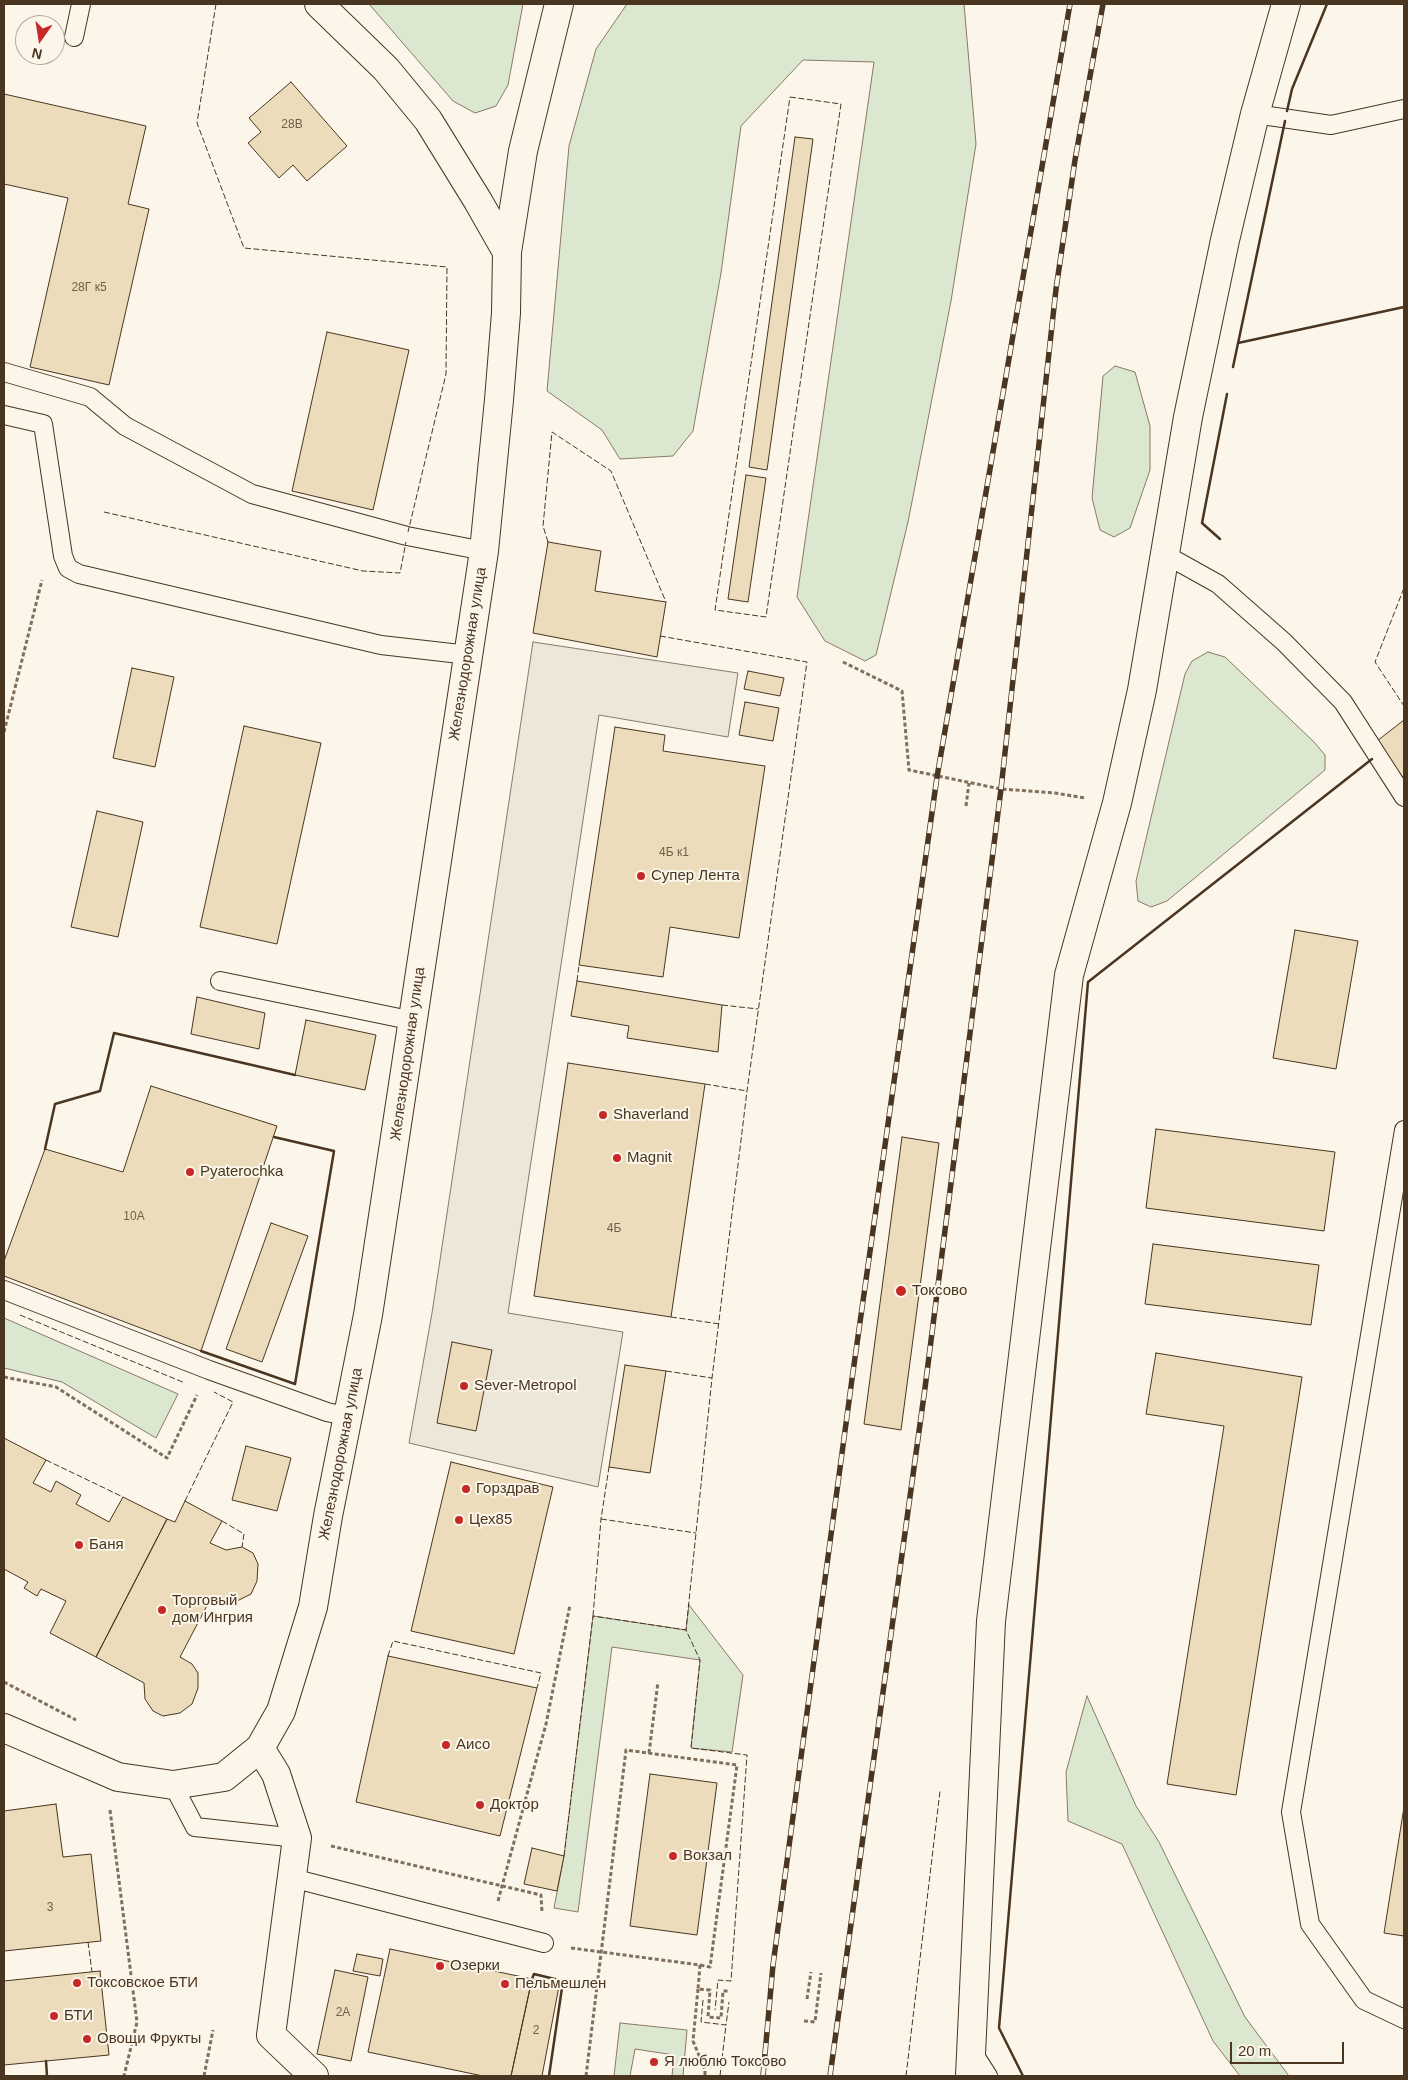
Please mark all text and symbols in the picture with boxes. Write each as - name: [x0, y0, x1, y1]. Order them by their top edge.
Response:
- north arrow: [15, 15, 65, 65]
- text: N: [30, 45, 44, 63]
- house number: 28В: [281, 118, 303, 132]
- house number: 28Г к5: [71, 281, 107, 295]
- street label: Железнодорожная улица: [445, 566, 491, 742]
- house number: 4Б к1: [659, 846, 689, 860]
- place label: Супер Лента: [651, 867, 740, 885]
- marker: Супер Лента: [635, 870, 647, 882]
- street label: Железнодорожная улица: [387, 966, 429, 1142]
- place label: Shaverland: [613, 1106, 689, 1124]
- marker: Shaverland: [597, 1109, 609, 1121]
- place label: Magnit: [627, 1149, 672, 1167]
- marker: Magnit: [611, 1152, 623, 1164]
- place label: Pyaterochka: [200, 1163, 283, 1181]
- marker: Pyaterochka: [184, 1166, 196, 1178]
- house number: 10А: [123, 1210, 145, 1224]
- house number: 4Б: [607, 1222, 621, 1236]
- place label: Токсово: [912, 1282, 967, 1300]
- marker: Токсово: [894, 1284, 908, 1298]
- street label: Железнодорожная улица: [315, 1366, 367, 1542]
- place label: Sever-Metropol: [474, 1377, 577, 1395]
- marker: Sever-Metropol: [458, 1380, 470, 1392]
- place label: Горздрав: [476, 1480, 540, 1498]
- marker: Горздрав: [460, 1483, 472, 1495]
- place label: Цех85: [469, 1511, 512, 1529]
- marker: Цех85: [453, 1514, 465, 1526]
- place label: Баня: [89, 1536, 124, 1554]
- marker: Баня: [73, 1539, 85, 1551]
- place label: Торговый дом Ингрия: [172, 1592, 253, 1627]
- marker: Торговый дом Ингрия: [156, 1604, 168, 1616]
- place label: Аисо: [456, 1736, 490, 1754]
- marker: Аисо: [440, 1739, 452, 1751]
- place label: Доктор: [490, 1796, 539, 1814]
- marker: Доктор: [474, 1799, 486, 1811]
- place label: Вокзал: [683, 1847, 732, 1865]
- marker: Вокзал: [667, 1850, 679, 1862]
- house number: 3: [47, 1901, 53, 1915]
- place label: Озерки: [450, 1957, 500, 1975]
- marker: Озерки: [434, 1960, 446, 1972]
- place label: Токсовское БТИ: [87, 1974, 198, 1992]
- place label: Пельмешлен: [515, 1975, 606, 1993]
- marker: Токсовское БТИ: [71, 1977, 83, 1989]
- marker: Пельмешлен: [499, 1978, 511, 1990]
- house number: 2А: [336, 2006, 350, 2020]
- place label: БТИ: [64, 2007, 93, 2025]
- marker: БТИ: [48, 2010, 60, 2022]
- house number: 2: [533, 2024, 539, 2038]
- place label: Овощи Фрукты: [97, 2030, 201, 2048]
- scale bar: [1233, 2032, 1347, 2064]
- marker: Овощи Фрукты: [81, 2033, 93, 2045]
- text: 20 m: [1238, 2042, 1271, 2059]
- place label: Я люблю Токсово: [664, 2053, 786, 2071]
- marker: Я люблю Токсово: [648, 2056, 660, 2068]

